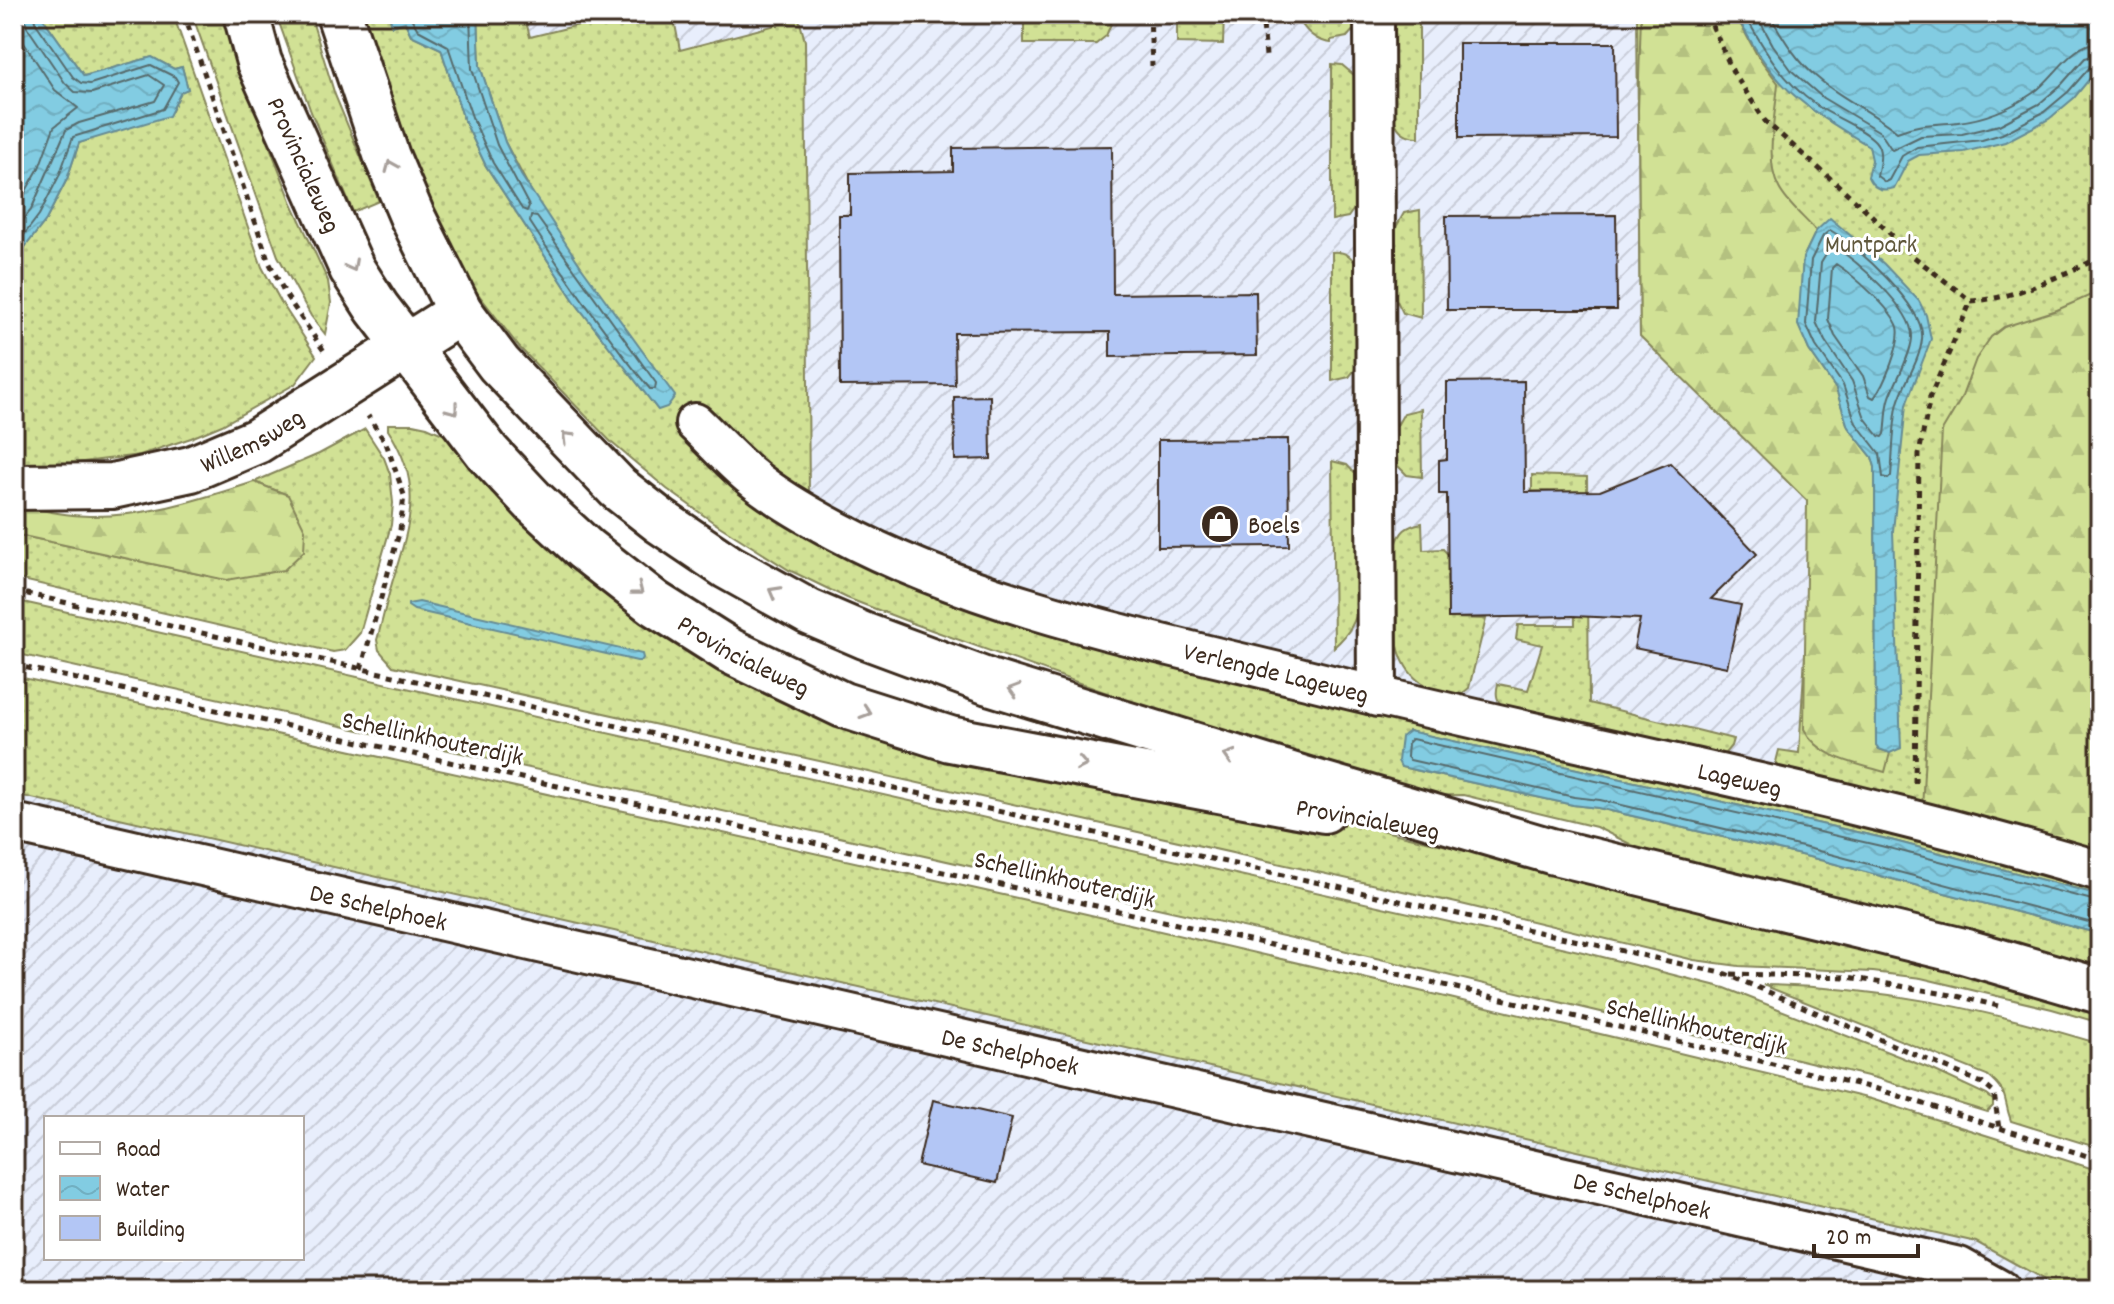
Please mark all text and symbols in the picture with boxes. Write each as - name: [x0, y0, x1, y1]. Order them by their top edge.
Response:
- street label: Provincialeweg: [255, 92, 348, 240]
- one-way arrow: [384, 160, 400, 174]
- park label: Muntpark: [1825, 228, 1917, 265]
- one-way arrow: [342, 258, 357, 272]
- one-way arrow: [443, 400, 458, 414]
- street label: Willemsweg: [195, 401, 312, 485]
- one-way arrow: [562, 432, 576, 446]
- shop icon: Boels: [1199, 503, 1241, 545]
- place label: Boels: [1248, 509, 1300, 546]
- one-way arrow: [629, 581, 644, 595]
- one-way arrow: [768, 586, 783, 602]
- street label: Provincialeweg: [669, 607, 815, 708]
- street label: Verlengde Lageweg: [1179, 635, 1372, 715]
- one-way arrow: [1008, 683, 1022, 699]
- street label: Schellinkhouterdijk: [338, 703, 527, 778]
- one-way arrow: [858, 703, 872, 719]
- one-way arrow: [1223, 749, 1237, 765]
- street label: Lageweg: [1694, 754, 1785, 809]
- one-way arrow: [1075, 755, 1088, 772]
- street label: Provincialeweg: [1293, 791, 1442, 852]
- street label: Schellinkhouterdijk: [970, 843, 1158, 920]
- street label: De Schelphoek: [305, 876, 450, 943]
- street label: Schellinkhouterdijk: [1602, 990, 1790, 1067]
- street label: De Schelphoek: [937, 1020, 1082, 1087]
- legend: [44, 1116, 304, 1260]
- text: Road: [116, 1134, 161, 1168]
- street label: De Schelphoek: [1569, 1164, 1714, 1232]
- text: Water: [116, 1174, 169, 1208]
- scale bar: [1814, 1208, 1918, 1258]
- text: Building: [116, 1214, 185, 1248]
- text: 20 m: [1826, 1222, 1872, 1256]

